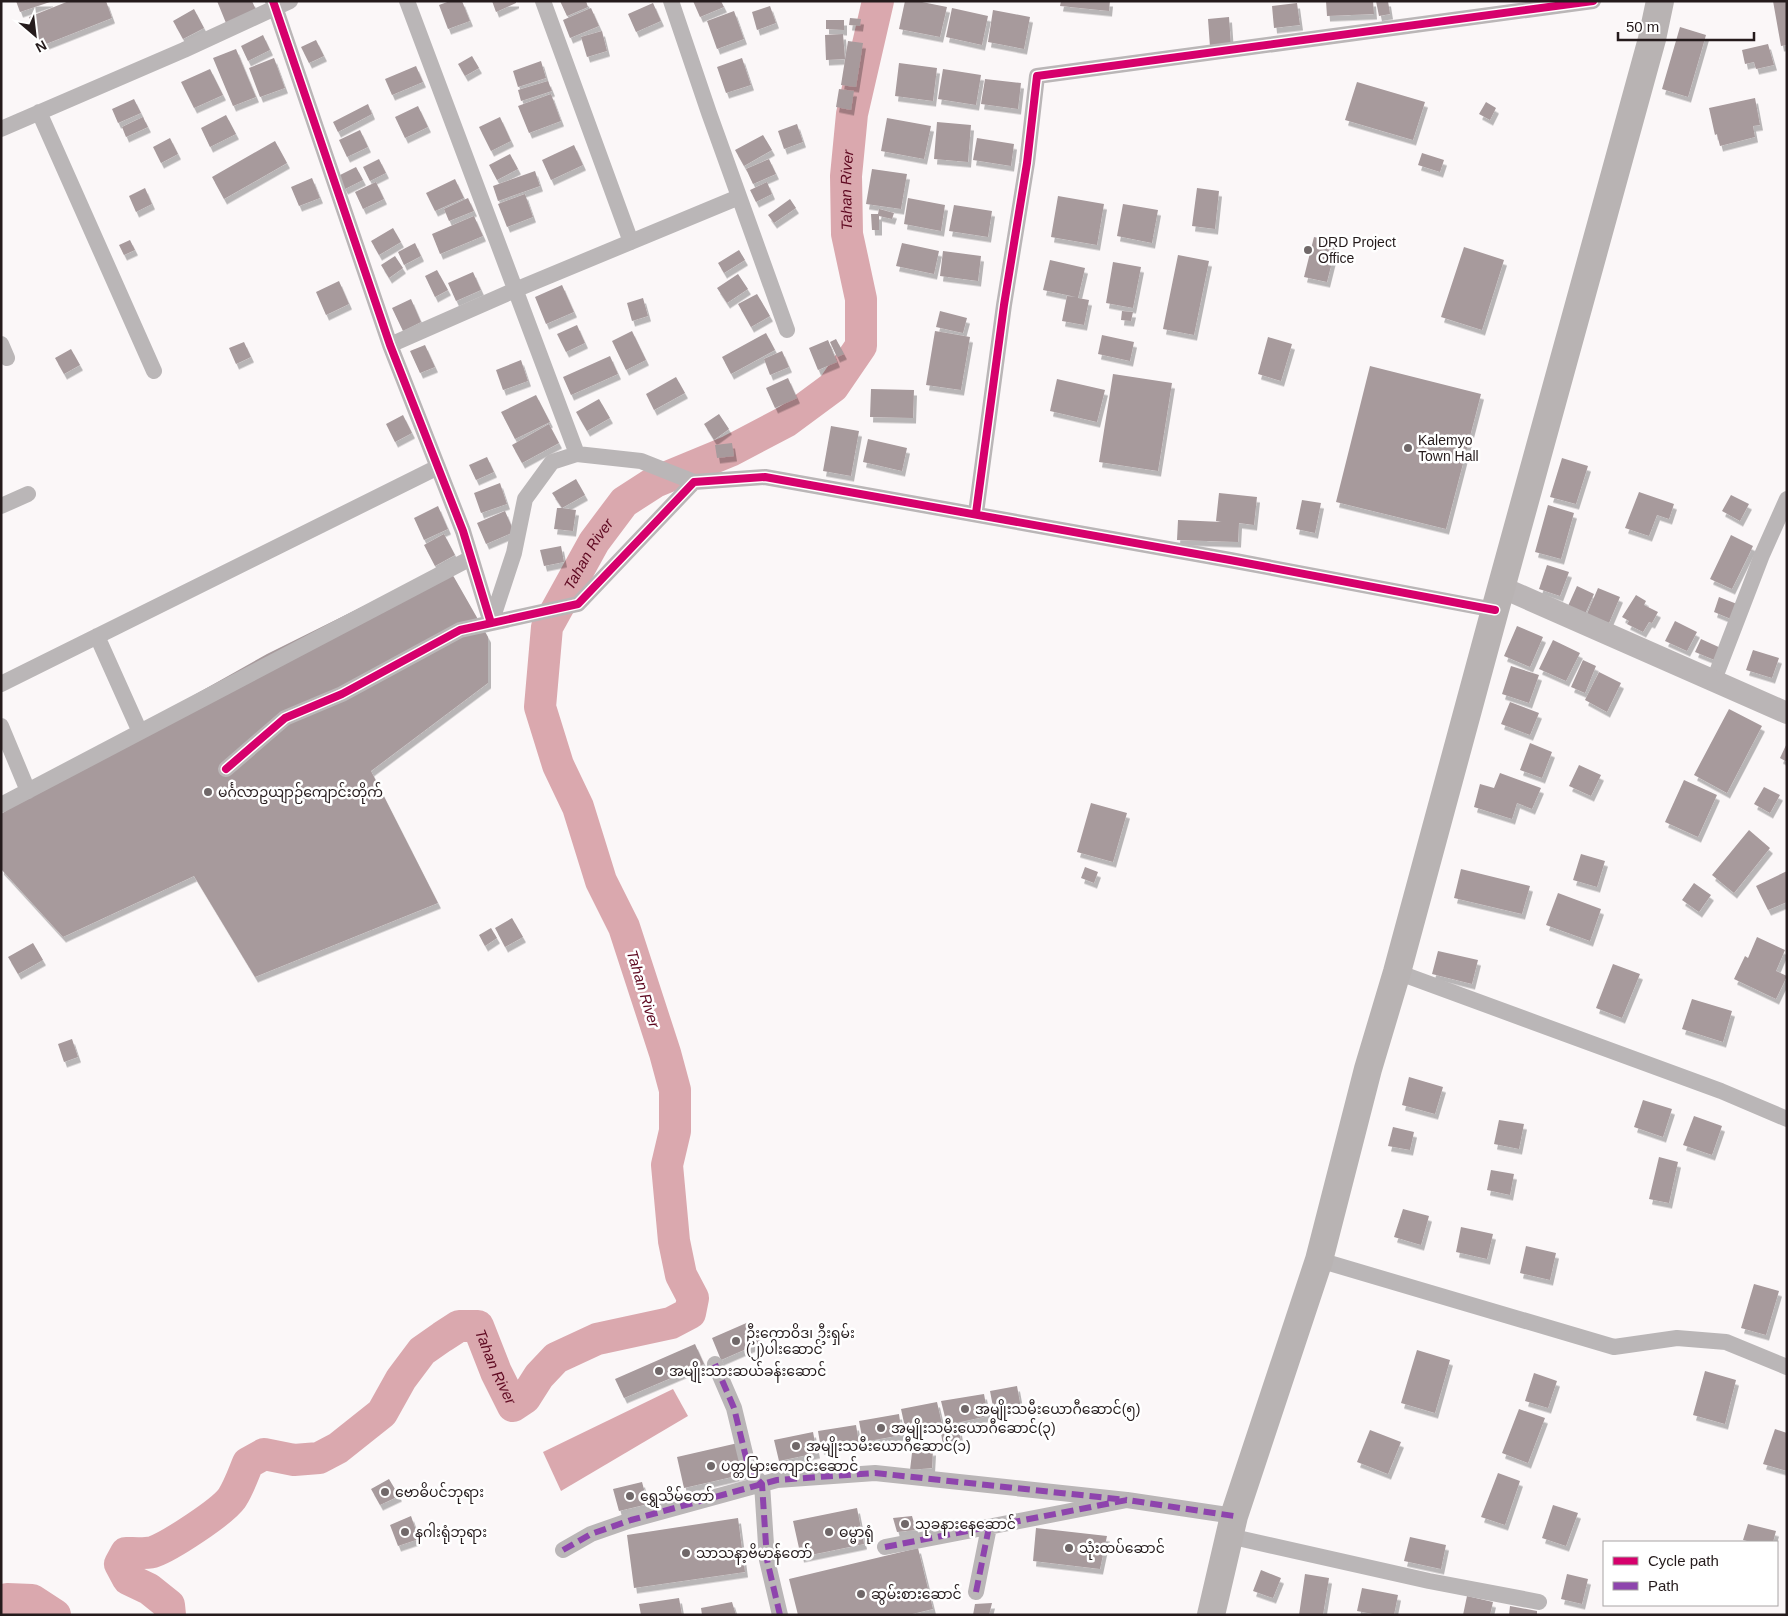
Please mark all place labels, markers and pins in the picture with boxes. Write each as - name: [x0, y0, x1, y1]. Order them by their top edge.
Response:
- place label: DRD Project Office: [1318, 234, 1396, 266]
- marker: DRD Project Office: [1302, 244, 1314, 256]
- place label: Kalemyo Town Hall: [1418, 432, 1479, 464]
- marker: Kalemyo Town Hall: [1402, 442, 1414, 454]
- place label: မင်္ဂလာဥယျာဉ်ကျောင်းတိုက်: [218, 782, 383, 804]
- marker: မင်္ဂလာဥယျာဉ်ကျောင်းတိုက်: [202, 786, 214, 798]
- place label: ဦးကောဝိဒ၊ ဦးရှမ်း (၂)ပါးဆောင်: [746, 1323, 855, 1361]
- marker: ဦးကောဝိဒ၊ ဦးရှမ်း (၂)ပါးဆောင်: [730, 1335, 742, 1347]
- place label: အမျိုးသားဆယ်ခန်းဆောင်: [669, 1361, 826, 1383]
- marker: အမျိုးသားဆယ်ခန်းဆောင်: [653, 1365, 665, 1377]
- place label: အမျိုးသမီးယောဂီဆောင်(၅): [975, 1399, 1140, 1421]
- marker: အမျိုးသမီးယောဂီဆောင်(၅): [959, 1403, 971, 1415]
- place label: အမျိုးသမီးယောဂီဆောင်(၃): [891, 1418, 1056, 1440]
- marker: အမျိုးသမီးယောဂီဆောင်(၃): [875, 1422, 887, 1434]
- place label: အမျိုးသမီးယောဂီဆောင်(၁): [806, 1436, 971, 1458]
- marker: အမျိုးသမီးယောဂီဆောင်(၁): [790, 1440, 802, 1452]
- place label: ပတ္တမြားကျောင်းဆောင်: [721, 1456, 858, 1478]
- marker: ပတ္တမြားကျောင်းဆောင်: [705, 1460, 717, 1472]
- place label: ဗောဓိပင်ဘုရား: [395, 1482, 484, 1504]
- marker: ဗောဓိပင်ဘုရား: [379, 1486, 391, 1498]
- place label: ရွှေသိမ်တော်: [640, 1486, 714, 1508]
- marker: ရွှေသိမ်တော်: [624, 1490, 636, 1502]
- place label: သုခနားနေဆောင်: [915, 1514, 1016, 1536]
- marker: သုခနားနေဆောင်: [899, 1518, 911, 1530]
- place label: နဂါးရုံဘုရား: [415, 1522, 487, 1544]
- place label: ဓမ္မာရုံ: [839, 1524, 874, 1544]
- marker: နဂါးရုံဘုရား: [399, 1526, 411, 1538]
- marker: ဓမ္မာရုံ: [823, 1526, 835, 1538]
- place label: သုံးထပ်ဆောင်: [1079, 1538, 1165, 1560]
- marker: သုံးထပ်ဆောင်: [1063, 1542, 1075, 1554]
- place label: သာသနာ့ဗိမာန်တော်: [696, 1543, 812, 1565]
- marker: သာသနာ့ဗိမာန်တော်: [680, 1547, 692, 1559]
- place label: ဆွမ်းစားဆောင်: [871, 1584, 962, 1605]
- marker: ဆွမ်းစားဆောင်: [855, 1588, 867, 1600]

